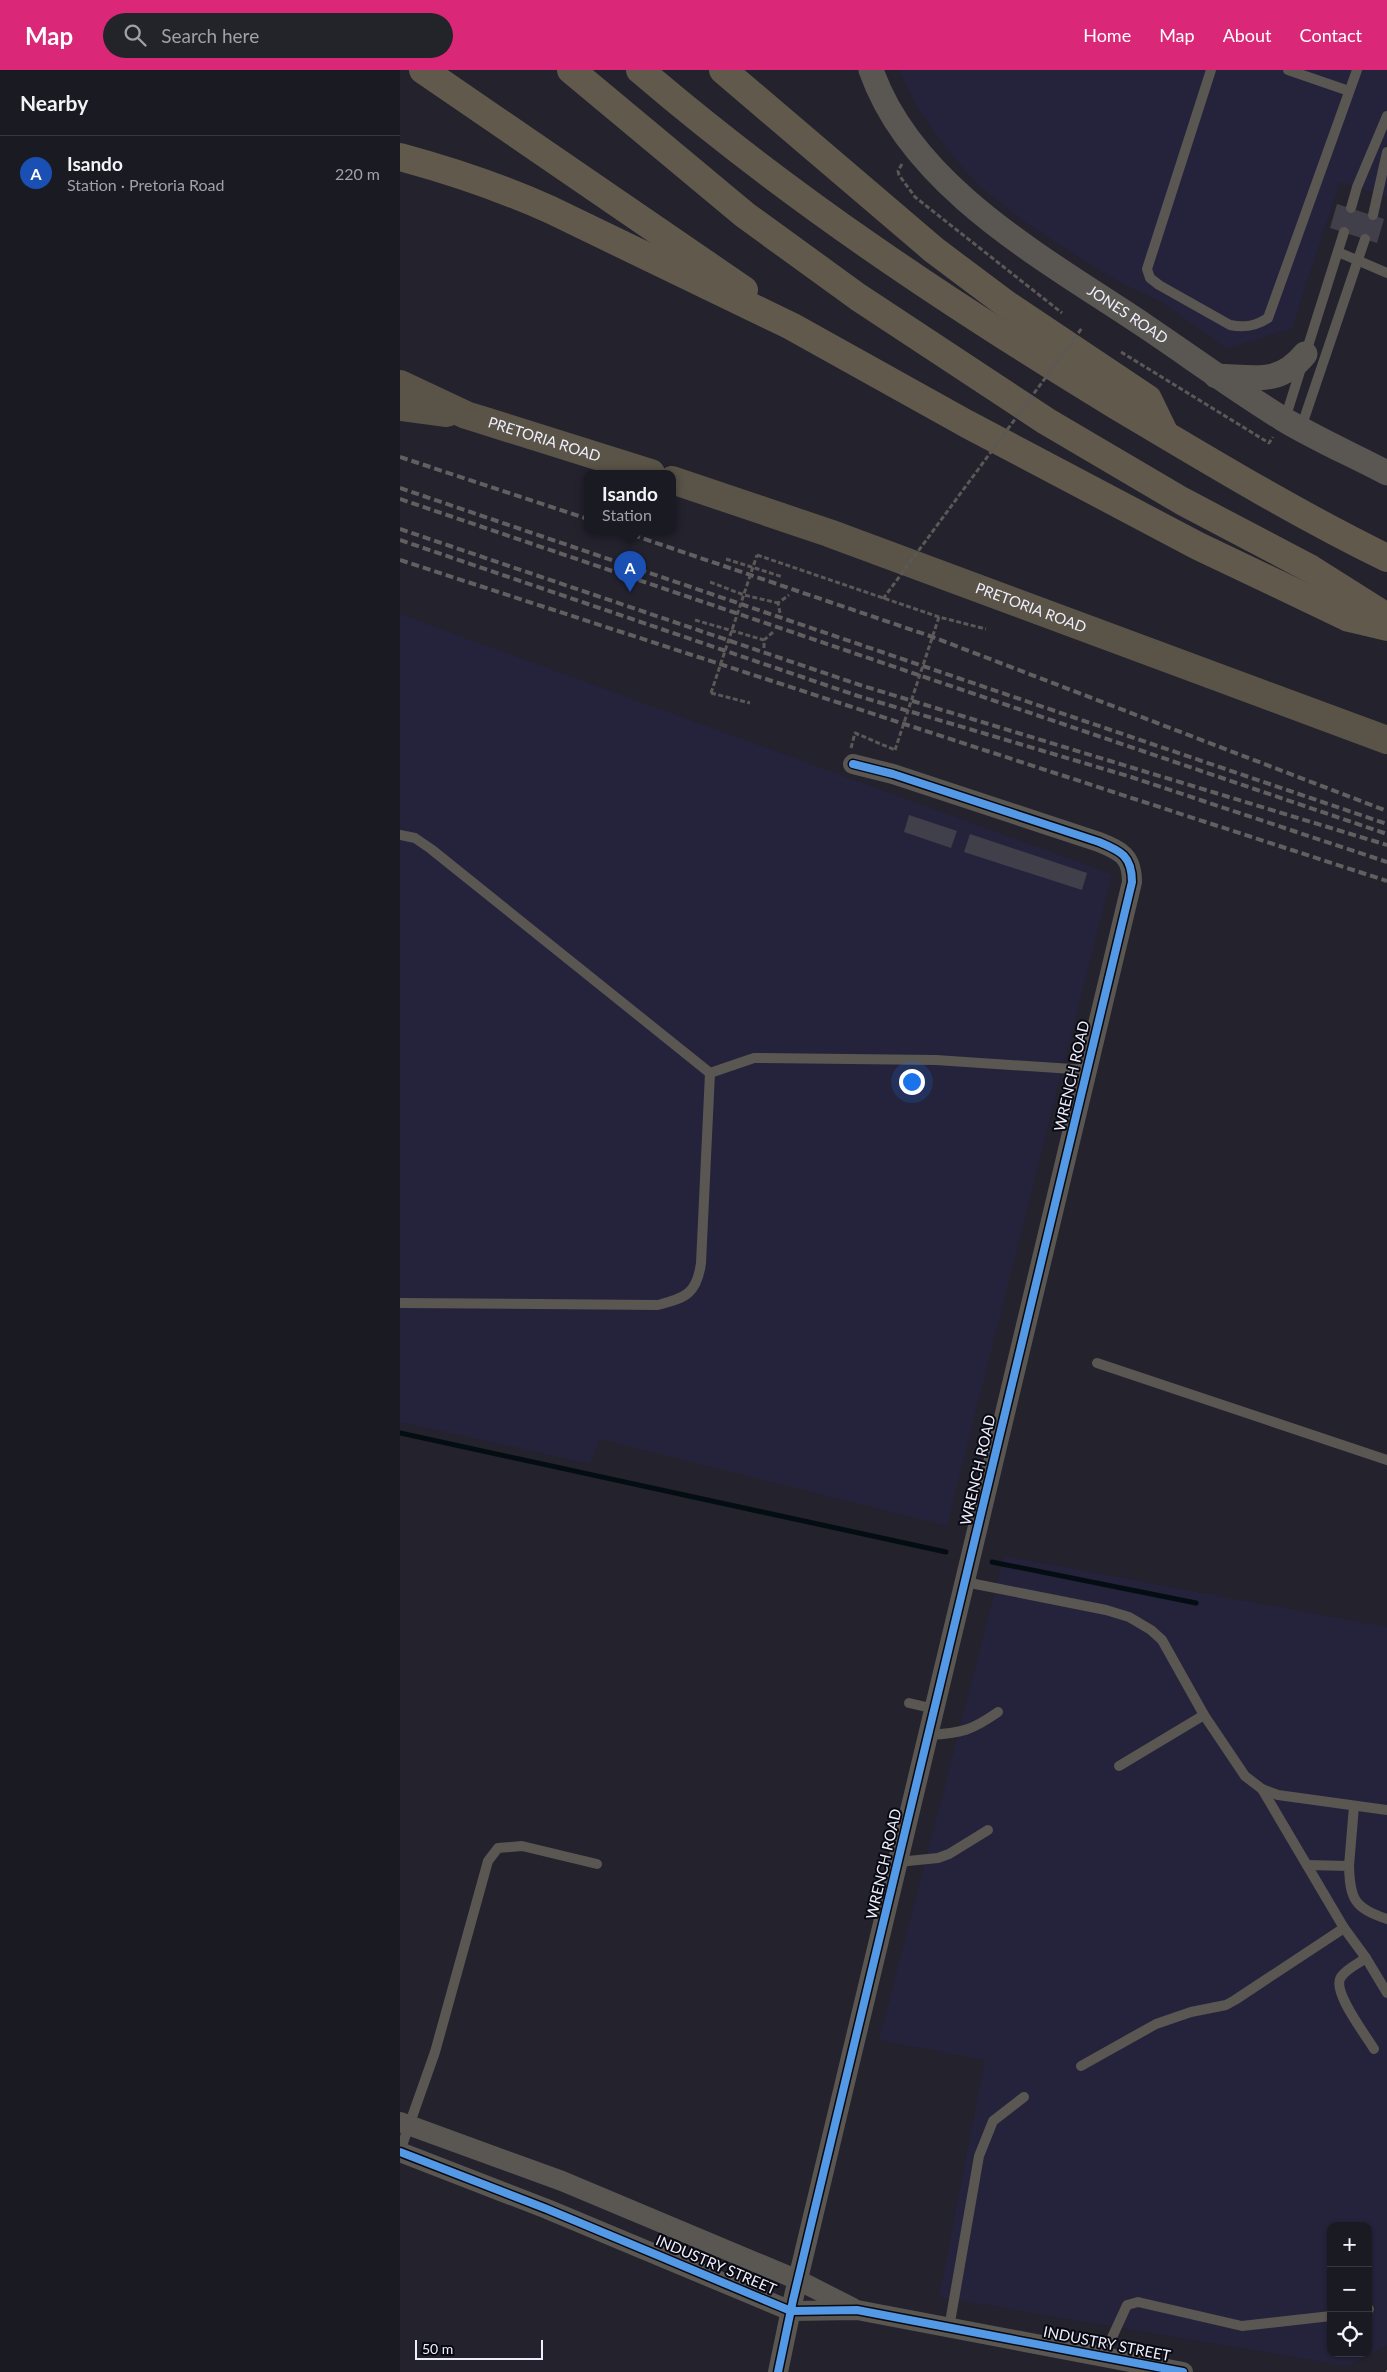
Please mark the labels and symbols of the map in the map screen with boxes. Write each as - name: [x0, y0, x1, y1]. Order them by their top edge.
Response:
- street label: JONES ROAD: [1084, 281, 1172, 347]
- street label: PRETORIA ROAD: [486, 412, 603, 465]
- pin: A: [614, 551, 646, 592]
- street label: PRETORIA ROAD: [973, 578, 1089, 636]
- street label: WRENCH ROAD: [1050, 1019, 1092, 1133]
- your location: [899, 1069, 925, 1095]
- street label: WRENCH ROAD: [956, 1413, 998, 1527]
- street label: WRENCH ROAD: [862, 1807, 904, 1921]
- street label: INDUSTRY STREET: [653, 2231, 780, 2298]
- street label: INDUSTRY STREET: [1042, 2322, 1172, 2364]
- scale bar: [415, 2337, 542, 2360]

